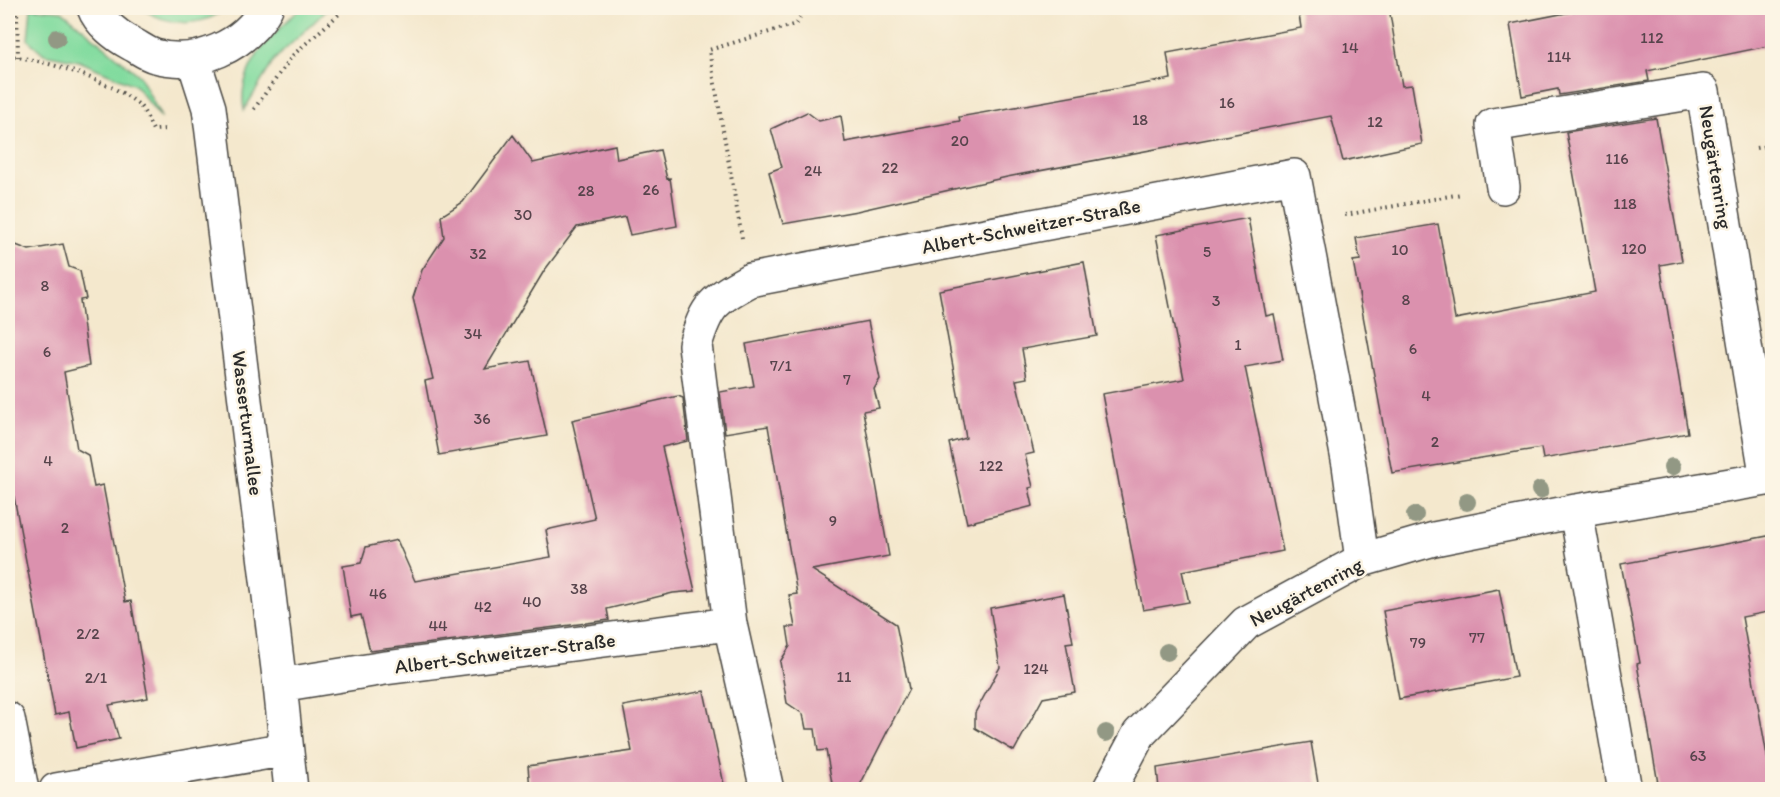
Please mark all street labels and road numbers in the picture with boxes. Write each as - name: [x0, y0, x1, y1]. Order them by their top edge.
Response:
- street label: Neugärtenring: [1694, 103, 1738, 231]
- street label: Albert-Schweitzer-Straße: [920, 193, 1142, 259]
- street label: Wasserturmallee: [227, 349, 269, 497]
- street label: Neugärtenring: [1245, 552, 1367, 632]
- street label: Albert-Schweitzer-Straße: [393, 628, 617, 678]

